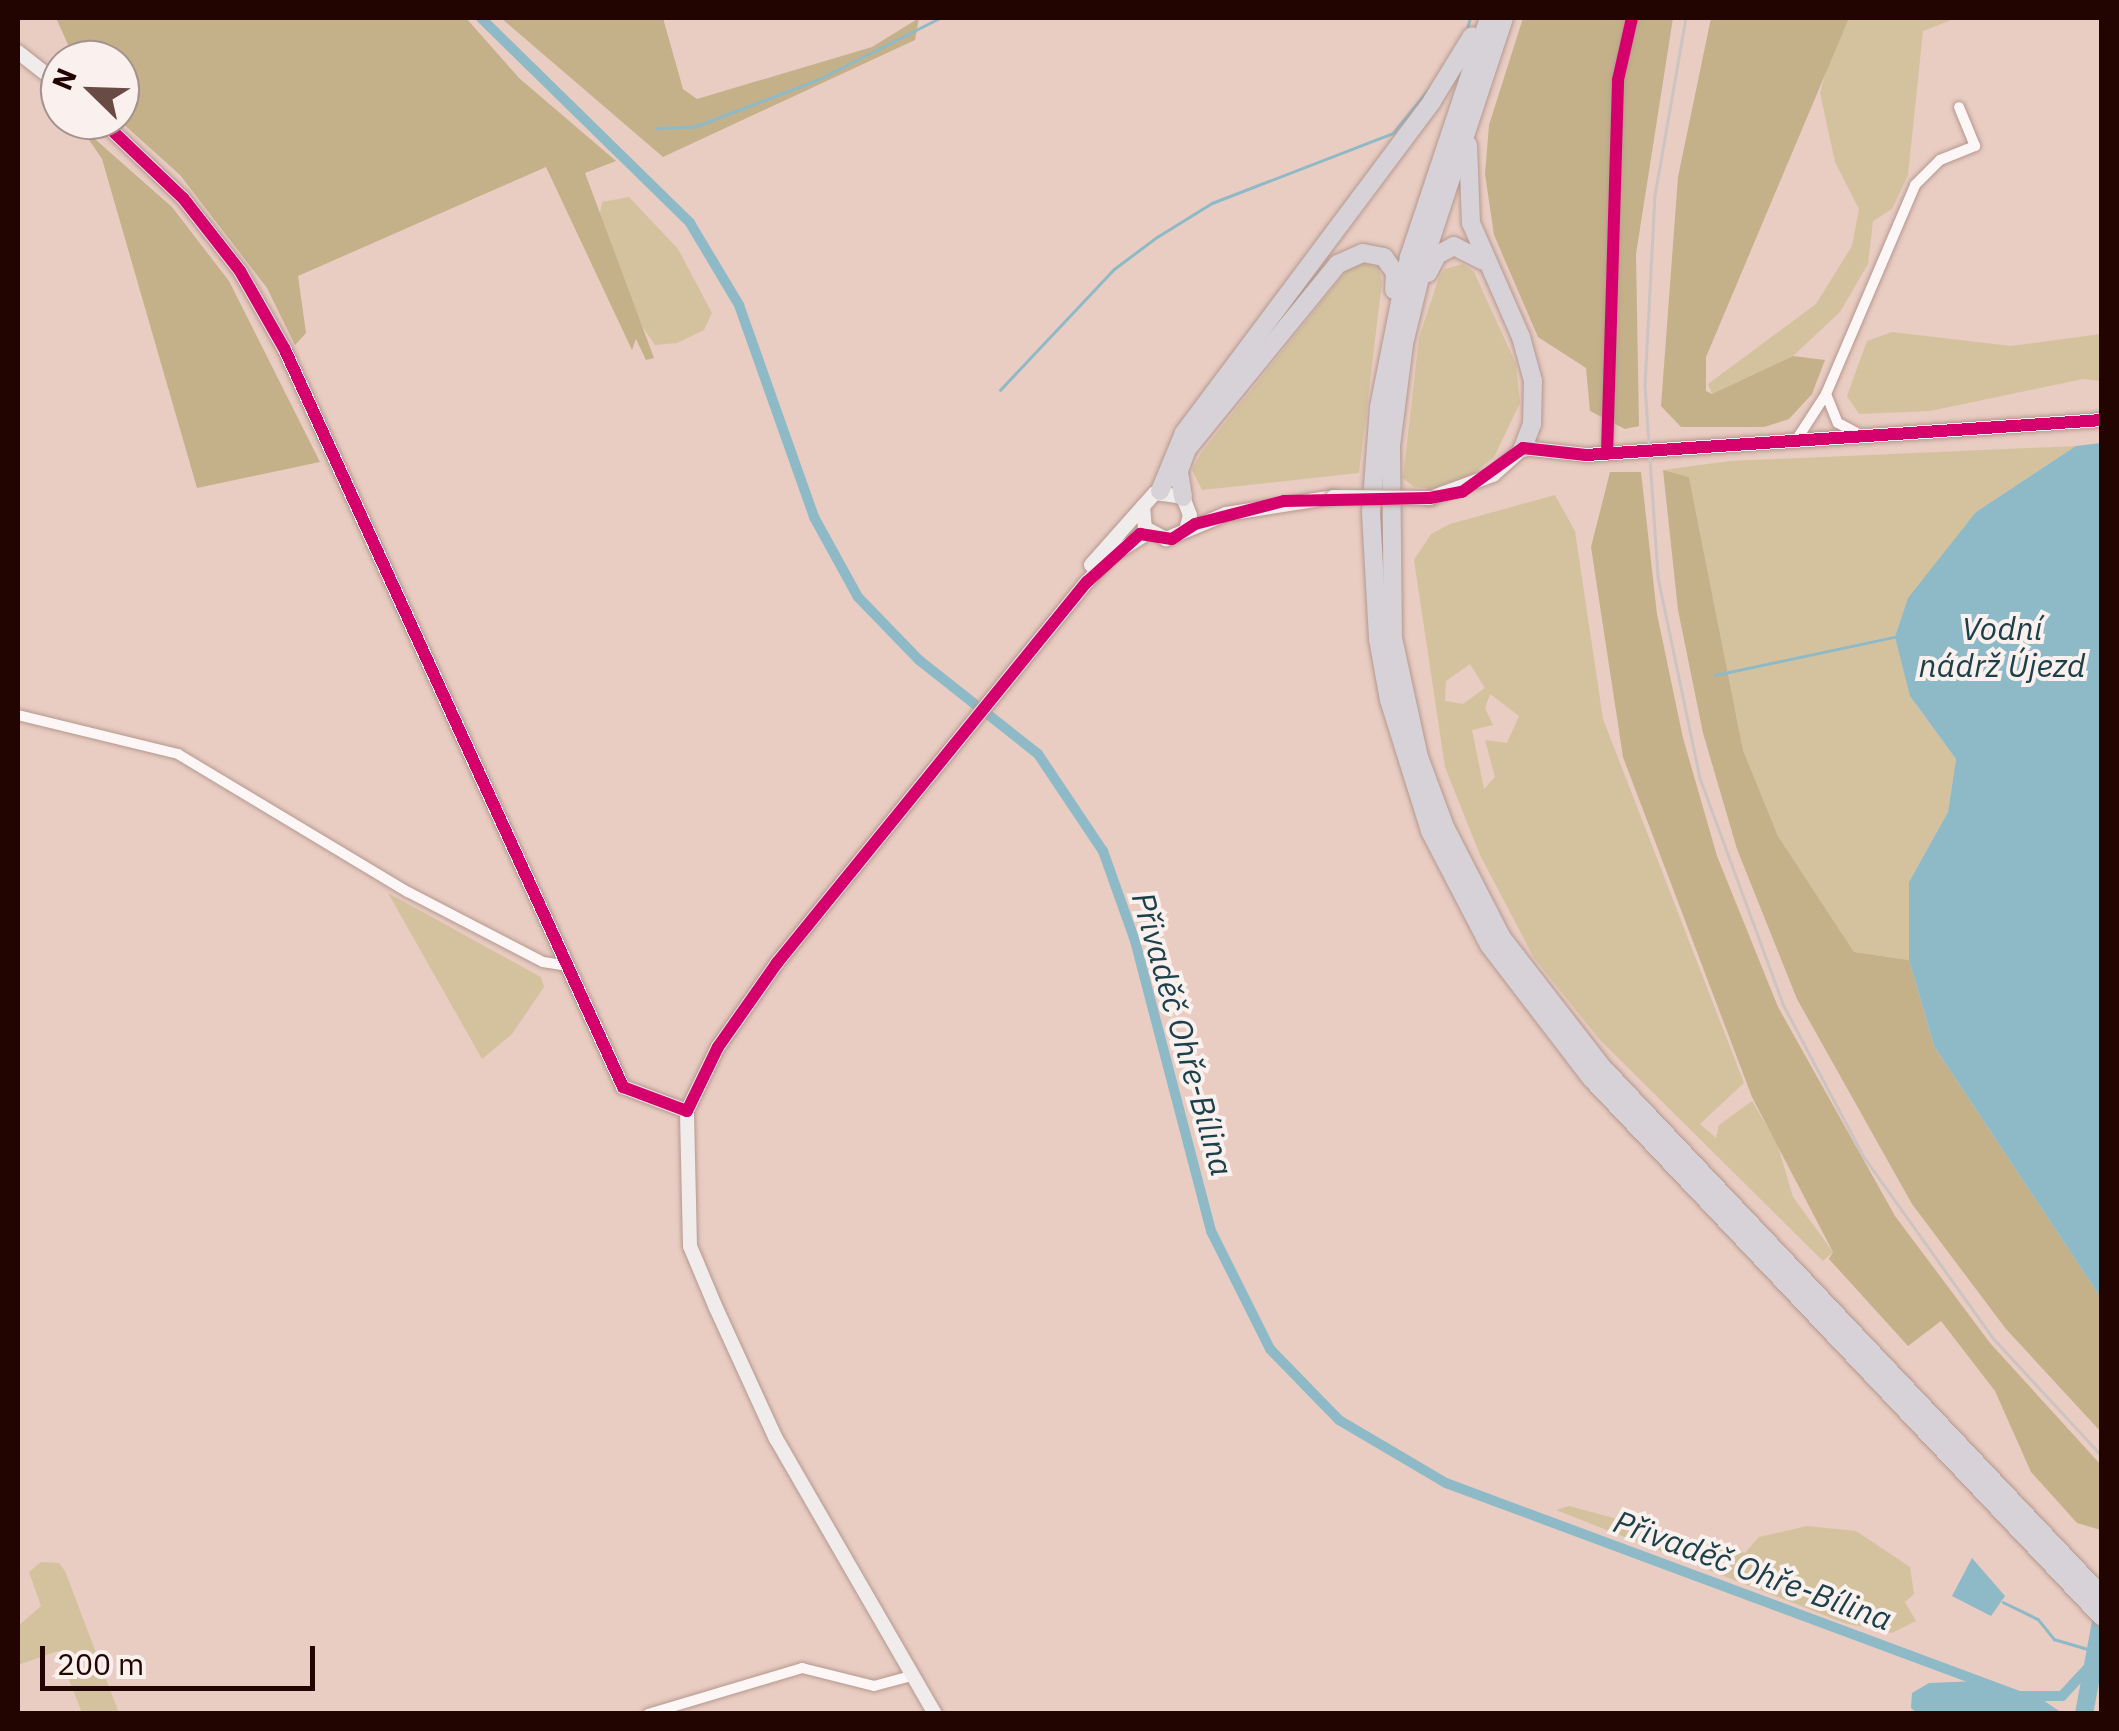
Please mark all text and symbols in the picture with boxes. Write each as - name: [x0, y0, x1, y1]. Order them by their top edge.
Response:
- north arrow: [40, 40, 140, 140]
- text: N: [43, 62, 85, 95]
- water label: Vodní nádrž Újezd: [1919, 610, 2085, 685]
- water label: Přivaděč Ohře-Bílina: [1124, 888, 1242, 1180]
- water label: Přivaděč Ohře-Bílina: [1609, 1502, 1897, 1638]
- scale bar: [45, 1626, 320, 1688]
- text: 200 m: [57, 1644, 144, 1683]

